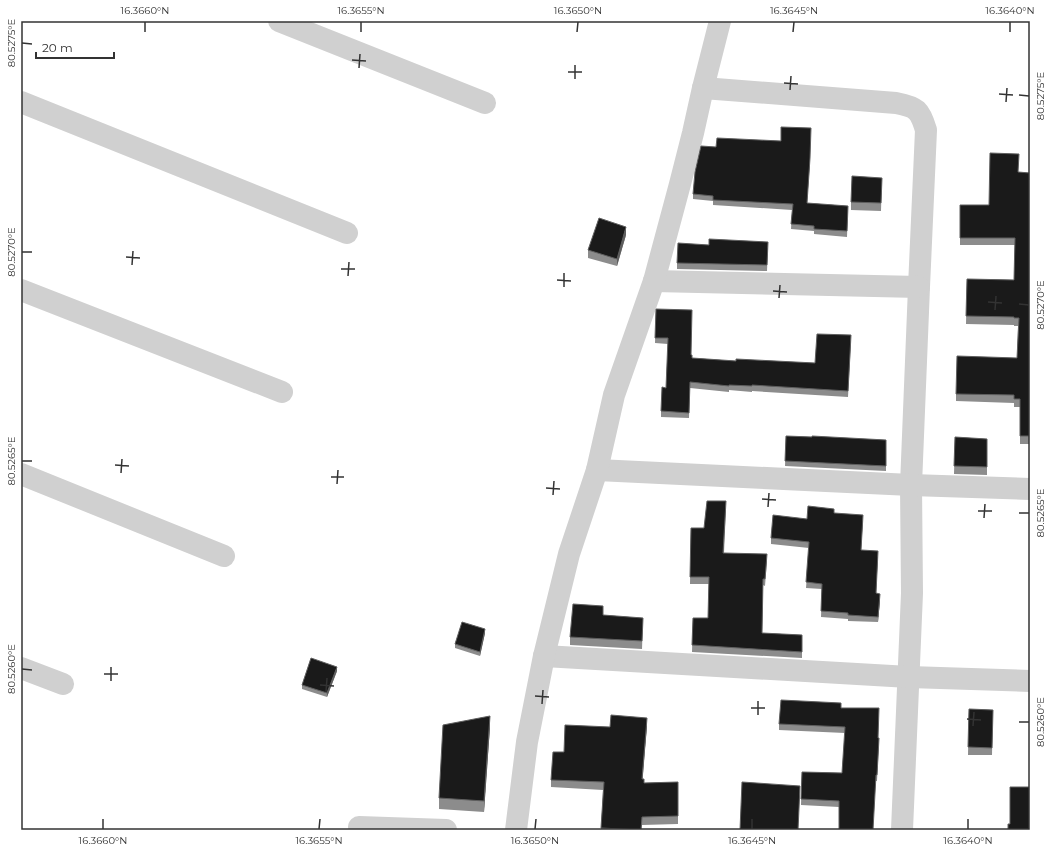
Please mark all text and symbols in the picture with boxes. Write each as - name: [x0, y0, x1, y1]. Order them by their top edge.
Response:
- text: 16.3660°N: [121, 4, 169, 17]
- text: 16.3655°N: [337, 4, 385, 17]
- text: 16.3650°N: [554, 4, 602, 17]
- text: 16.3645°N: [770, 4, 818, 17]
- text: 16.3640°N: [985, 4, 1035, 17]
- text: 80.5275°E: [5, 19, 18, 67]
- scale bar: [36, 34, 114, 60]
- text: 20 m: [42, 40, 73, 55]
- text: 80.5275°E: [1034, 72, 1047, 120]
- text: 80.5270°E: [5, 227, 18, 277]
- text: 80.5270°E: [1034, 280, 1047, 330]
- text: 80.5265°E: [5, 436, 18, 485]
- text: 80.5265°E: [1034, 488, 1047, 537]
- text: 80.5260°E: [5, 644, 18, 694]
- text: 80.5260°E: [1034, 697, 1047, 747]
- text: 16.3660°N: [79, 834, 127, 847]
- text: 16.3655°N: [295, 834, 343, 847]
- text: 16.3650°N: [511, 834, 559, 847]
- text: 16.3645°N: [728, 834, 776, 847]
- text: 16.3640°N: [943, 834, 993, 847]

